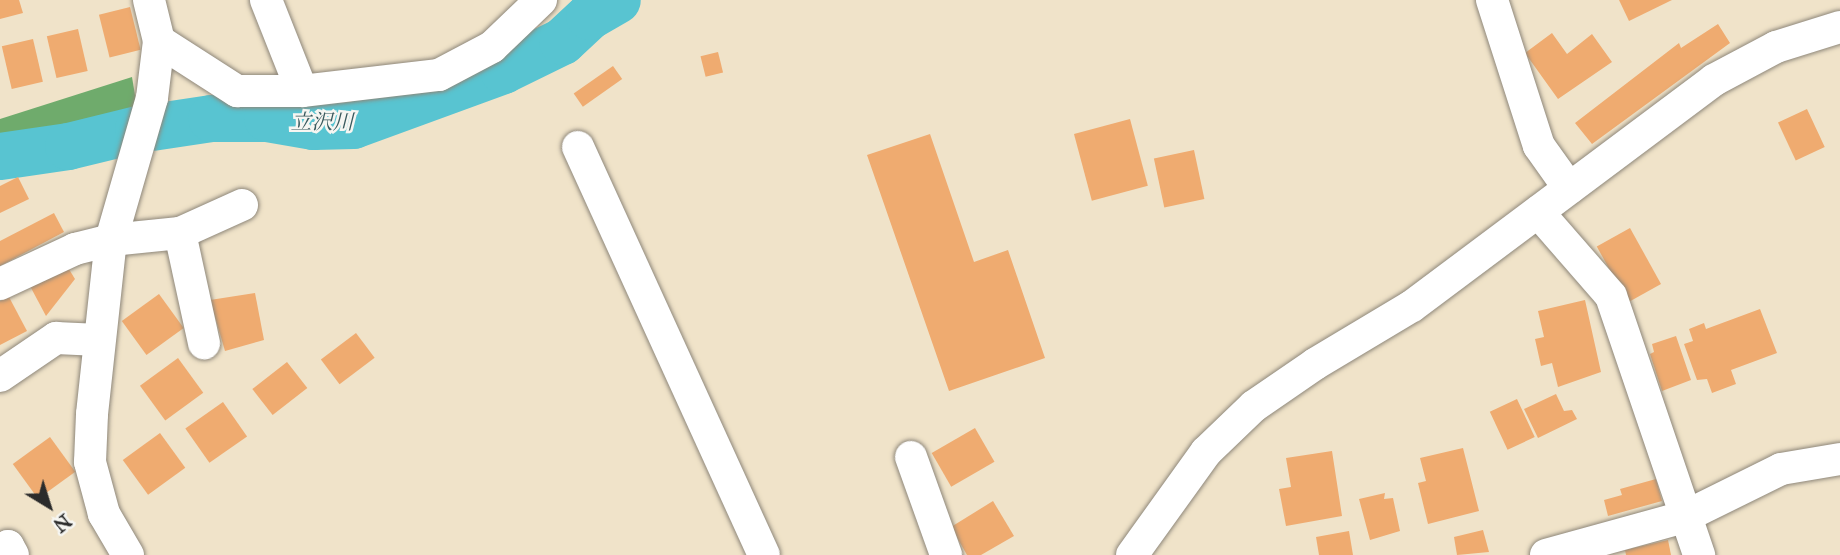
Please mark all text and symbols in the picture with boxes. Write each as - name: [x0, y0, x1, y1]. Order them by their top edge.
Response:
- water label: 立沢川: [291, 109, 353, 135]
- north arrow: [14, 471, 84, 541]
- text: N: [49, 509, 76, 537]

